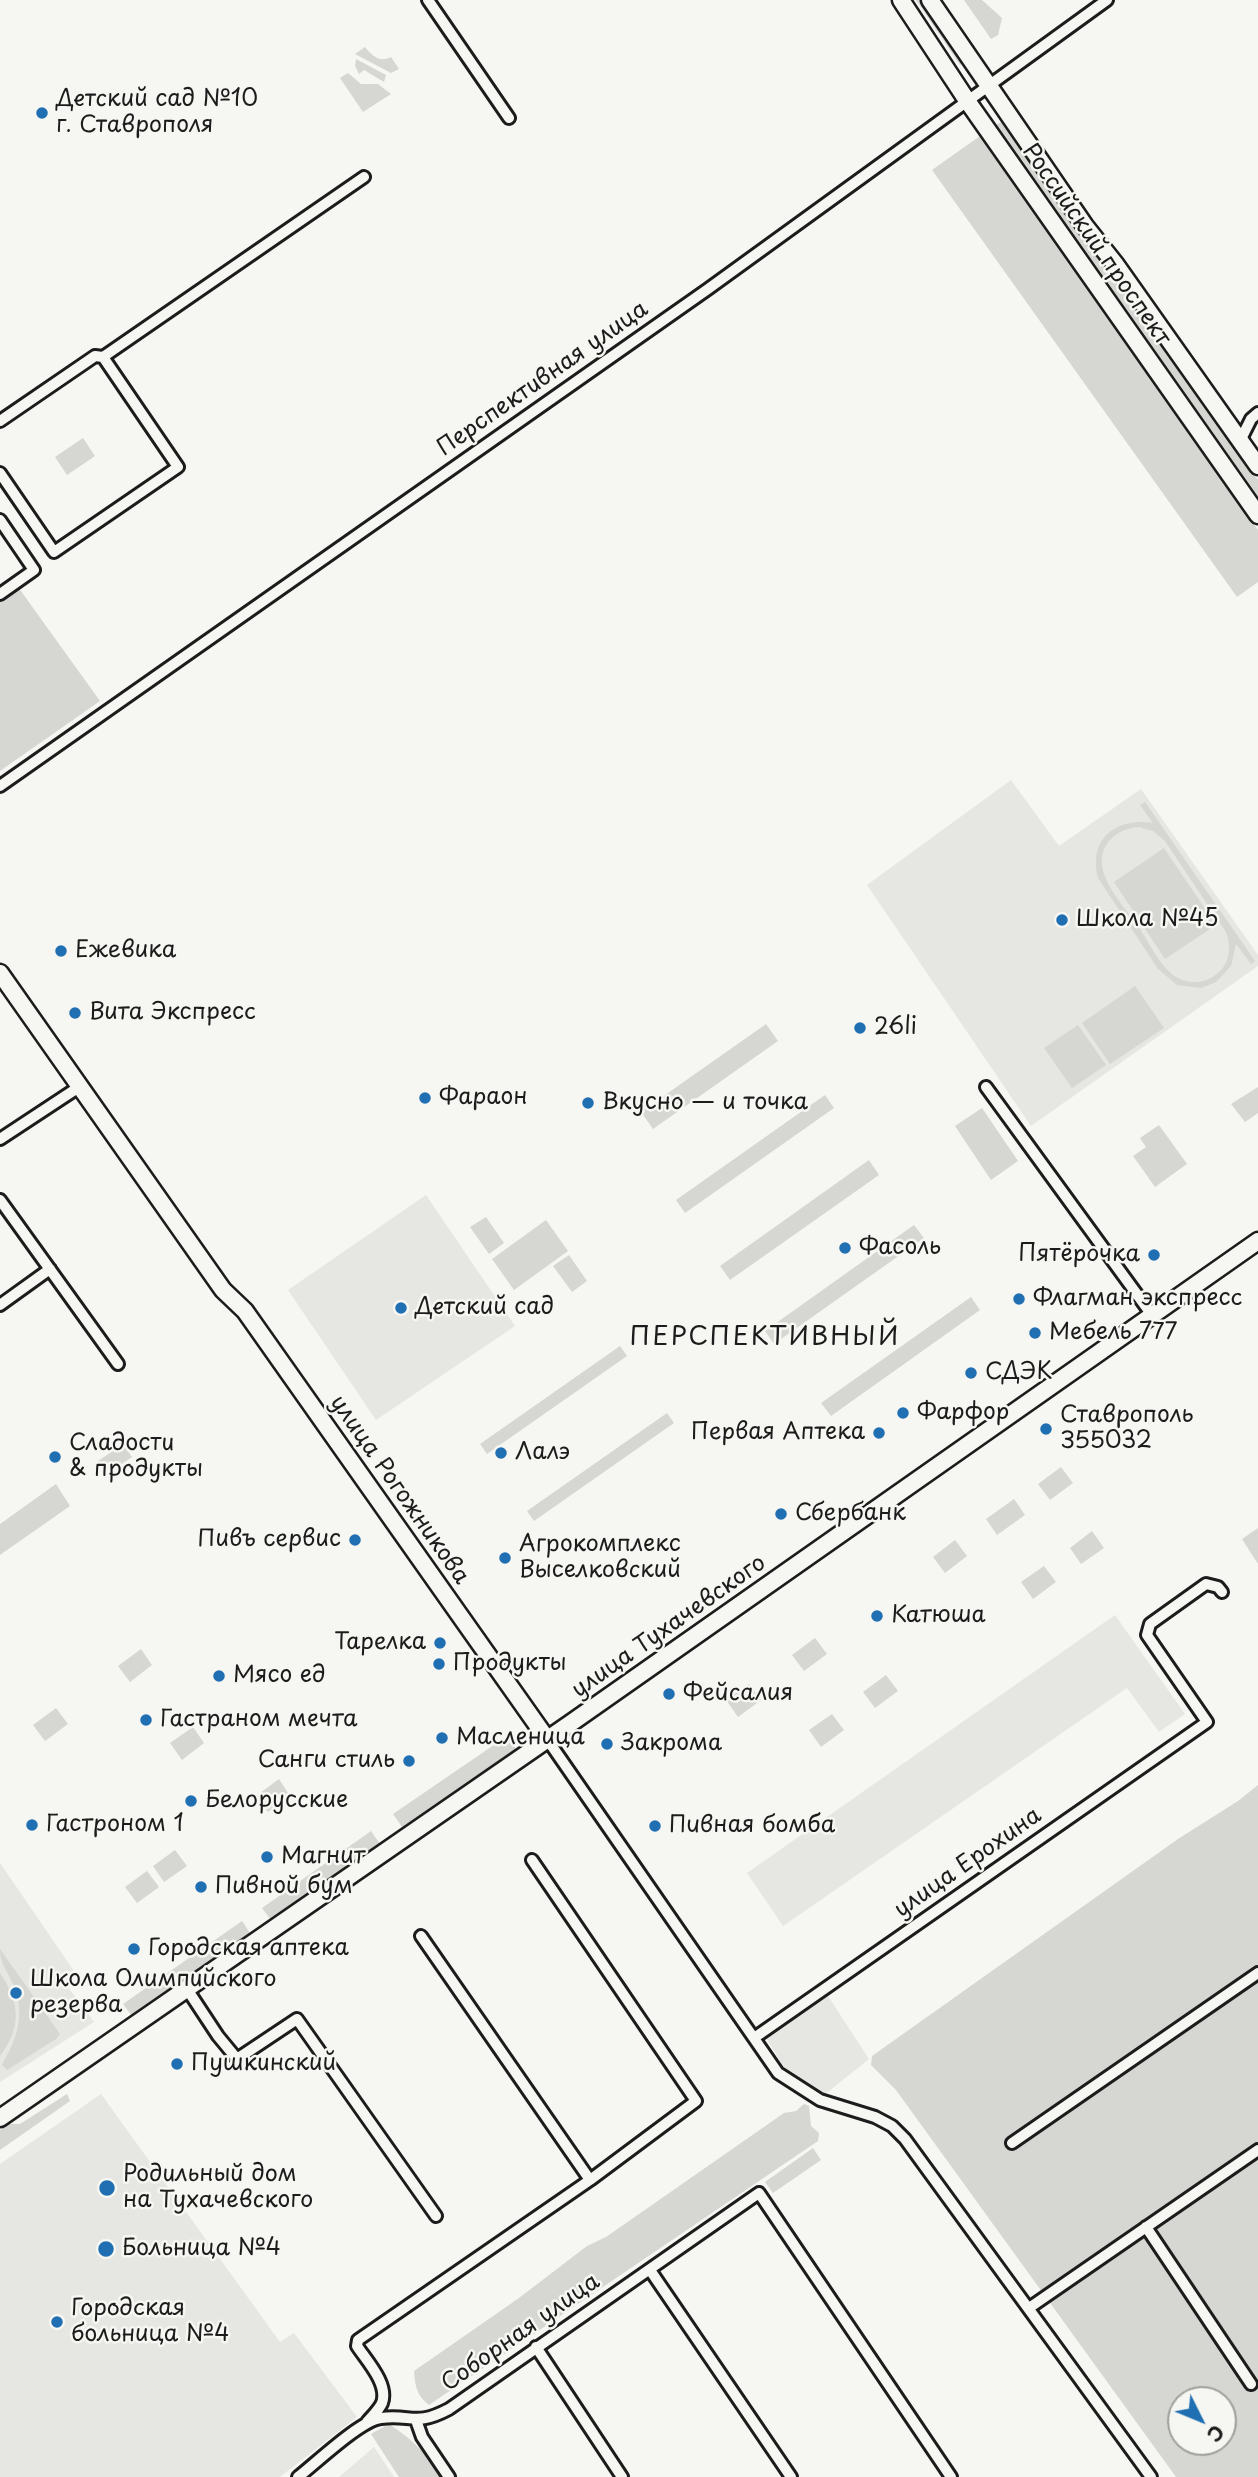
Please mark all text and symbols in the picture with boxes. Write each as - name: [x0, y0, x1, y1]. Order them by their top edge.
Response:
- place label: Детский сад №10 г. Ставрополя: [56, 86, 258, 140]
- marker: Детский сад №10 г. Ставрополя: [34, 105, 50, 121]
- street label: Российский проспект: [1016, 139, 1176, 351]
- street label: Перспективная улица: [432, 296, 654, 462]
- place label: Школа №45: [1076, 906, 1218, 934]
- marker: Школа №45: [1054, 912, 1070, 928]
- place label: Ежевика: [75, 937, 176, 965]
- marker: Ежевика: [53, 943, 69, 959]
- place label: Вита Экспресс: [89, 999, 256, 1027]
- marker: Вита Экспресс: [67, 1005, 83, 1021]
- place label: 26li: [874, 1014, 917, 1042]
- marker: 26li: [852, 1020, 868, 1036]
- place label: Фараон: [439, 1084, 528, 1112]
- place label: Вкусно — и точка: [602, 1089, 808, 1117]
- marker: Фараон: [417, 1090, 433, 1106]
- marker: Вкусно — и точка: [580, 1095, 596, 1111]
- place label: Фасоль: [859, 1234, 941, 1262]
- marker: Фасоль: [837, 1240, 853, 1256]
- place label: Пятёрочка: [1018, 1241, 1140, 1269]
- marker: Пятёрочка: [1146, 1247, 1162, 1263]
- place label: Флагман экспресс: [1033, 1285, 1242, 1313]
- marker: Флагман экспресс: [1011, 1291, 1027, 1307]
- place label: Детский сад: [415, 1294, 554, 1322]
- marker: Детский сад: [393, 1300, 409, 1316]
- place label: Мебель 777: [1049, 1319, 1177, 1347]
- district label: ПЕРСПЕКТИВНЫЙ: [631, 1322, 899, 1354]
- marker: Мебель 777: [1027, 1325, 1043, 1341]
- place label: СДЭК: [985, 1359, 1052, 1387]
- marker: СДЭК: [963, 1365, 979, 1381]
- street label: улица Рогожникова: [323, 1390, 475, 1590]
- place label: Фарфор: [917, 1399, 1009, 1427]
- place label: Ставрополь 355032: [1060, 1402, 1193, 1456]
- marker: Фарфор: [895, 1405, 911, 1421]
- place label: Первая Аптека: [691, 1419, 865, 1447]
- marker: Ставрополь 355032: [1038, 1421, 1054, 1437]
- marker: Первая Аптека: [871, 1425, 887, 1441]
- place label: Сладости & продукты: [69, 1430, 203, 1484]
- place label: Лалэ: [515, 1439, 570, 1467]
- marker: Лалэ: [493, 1445, 509, 1461]
- marker: Сладости & продукты: [47, 1449, 63, 1465]
- place label: Сбербанк: [795, 1500, 906, 1528]
- marker: Сбербанк: [773, 1506, 789, 1522]
- place label: Пивъ сервис: [197, 1526, 341, 1554]
- place label: Агрокомплекс Выселковский: [519, 1531, 681, 1585]
- marker: Пивъ сервис: [347, 1532, 363, 1548]
- marker: Агрокомплекс Выселковский: [497, 1550, 513, 1566]
- street label: улица Тухачевского: [567, 1550, 771, 1704]
- place label: Катюша: [891, 1602, 986, 1630]
- marker: Катюша: [869, 1608, 885, 1624]
- place label: Тарелка: [334, 1629, 426, 1657]
- marker: Тарелка: [432, 1635, 448, 1651]
- place label: Продукты: [453, 1650, 567, 1678]
- marker: Продукты: [431, 1656, 447, 1672]
- place label: Мясо ед: [233, 1662, 325, 1690]
- marker: Мясо ед: [211, 1668, 227, 1684]
- place label: Фейсалия: [683, 1680, 793, 1708]
- marker: Фейсалия: [661, 1686, 677, 1702]
- place label: Гастраном мечта: [160, 1706, 357, 1734]
- marker: Гастраном мечта: [138, 1712, 154, 1728]
- place label: Масленица: [456, 1724, 585, 1752]
- marker: Масленица: [434, 1730, 450, 1746]
- place label: Закрома: [621, 1730, 722, 1758]
- marker: Закрома: [599, 1736, 615, 1752]
- place label: Санги стиль: [258, 1747, 395, 1775]
- marker: Санги стиль: [401, 1753, 417, 1769]
- place label: Белорусские: [205, 1787, 348, 1815]
- marker: Белорусские: [183, 1793, 199, 1809]
- street label: улица Ерохина: [889, 1802, 1047, 1924]
- place label: Гастроном 1: [46, 1811, 184, 1839]
- place label: Пивная бомба: [669, 1812, 835, 1840]
- marker: Гастроном 1: [24, 1817, 40, 1833]
- marker: Пивная бомба: [647, 1818, 663, 1834]
- place label: Магнит: [281, 1843, 365, 1871]
- marker: Магнит: [259, 1849, 275, 1865]
- place label: Пивной бум: [215, 1873, 353, 1901]
- marker: Пивной бум: [193, 1879, 209, 1895]
- place label: Городская аптека: [148, 1935, 349, 1963]
- marker: Городская аптека: [126, 1941, 142, 1957]
- place label: Школа Олимпийского резерва: [30, 1966, 277, 2020]
- marker: Школа Олимпийского резерва: [8, 1985, 24, 2001]
- place label: Пушкинский: [191, 2050, 336, 2078]
- marker: Пушкинский: [169, 2056, 185, 2072]
- place label: Родильный дом на Тухачевского: [123, 2161, 313, 2215]
- marker: Родильный дом на Тухачевского: [97, 2178, 117, 2198]
- place label: Больница №4: [122, 2235, 281, 2263]
- marker: Больница №4: [96, 2239, 116, 2259]
- street label: Соборная улица: [437, 2268, 605, 2398]
- place label: Городская больница №4: [71, 2295, 229, 2349]
- marker: Городская больница №4: [49, 2314, 65, 2330]
- north arrow: [1167, 2386, 1237, 2456]
- text: С: [1201, 2419, 1231, 2449]

